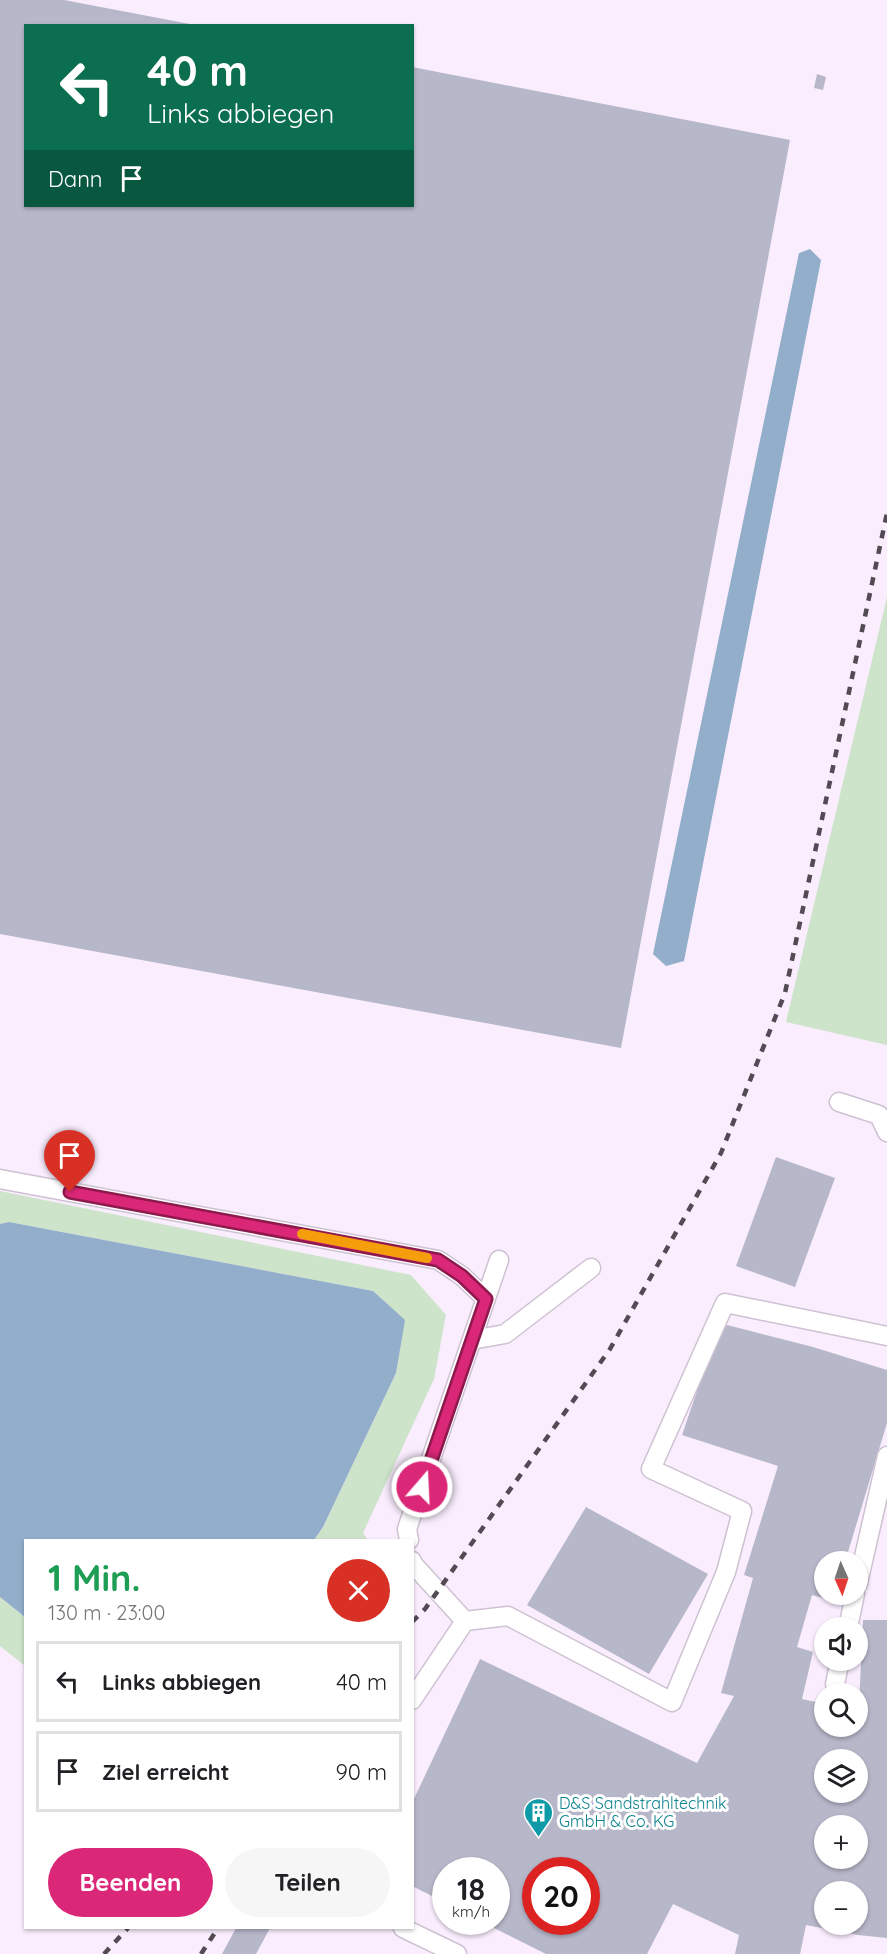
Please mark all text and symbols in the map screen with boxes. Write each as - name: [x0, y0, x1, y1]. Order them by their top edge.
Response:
- text: 40 m: [147, 44, 248, 97]
- icon: left: [48, 48, 126, 126]
- text: Links abbiegen: [147, 96, 334, 130]
- icon: arrive: [115, 162, 148, 195]
- text: Dann: [48, 165, 103, 193]
- pin: [44, 1130, 95, 1192]
- icon: arrive: [53, 1139, 86, 1172]
- position arrow: [390, 1455, 454, 1519]
- north arrow: [814, 1551, 868, 1605]
- map controls: [814, 1551, 868, 1935]
- text: 1 Min.: [48, 1555, 140, 1600]
- button: close: [327, 1559, 390, 1622]
- text: 130 m · 23:00: [48, 1600, 165, 1625]
- button: sound: [814, 1617, 868, 1671]
- icon: left: [51, 1665, 84, 1698]
- text: Links abbiegen: [102, 1668, 261, 1696]
- text: 40 m: [336, 1668, 387, 1696]
- button: search: [814, 1683, 868, 1737]
- button: layers: [814, 1749, 868, 1803]
- icon: arrive: [51, 1755, 84, 1788]
- text: Ziel erreicht: [102, 1758, 230, 1786]
- text: 90 m: [336, 1758, 387, 1786]
- place label: D&S Sandstrahltechnik GmbH & Co. KG: [559, 1793, 727, 1831]
- building icon: D&S Sandstrahltechnik GmbH & Co. KG: [522, 1796, 554, 1838]
- button: +: [814, 1815, 868, 1869]
- button: Beenden: [48, 1848, 213, 1917]
- button: Teilen: [225, 1848, 390, 1917]
- speed limit sign: 20: [522, 1857, 600, 1935]
- text: 18: [457, 1870, 485, 1908]
- button: −: [814, 1881, 868, 1935]
- text: km/h: [452, 1902, 490, 1921]

